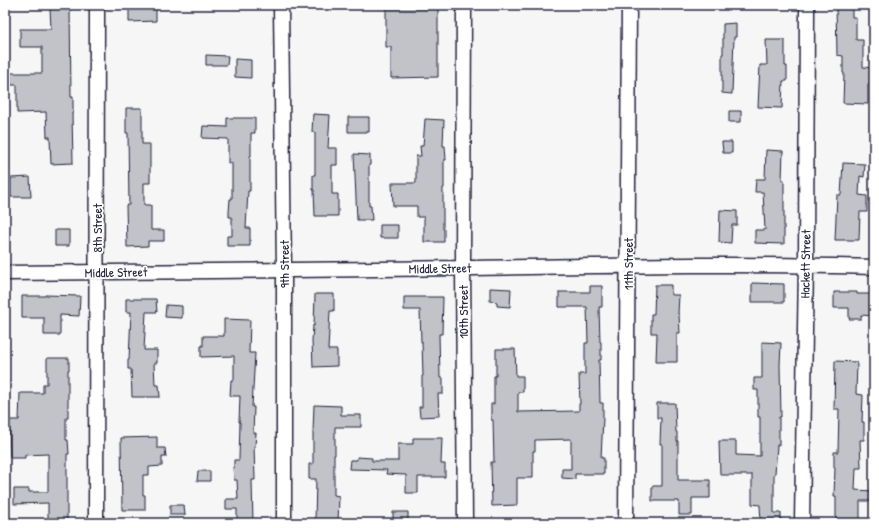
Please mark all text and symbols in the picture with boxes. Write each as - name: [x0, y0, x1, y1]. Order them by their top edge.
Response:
- street label: 8th Street: [88, 203, 106, 252]
- street label: Hackett Street: [795, 229, 815, 299]
- street label: 11th Street: [619, 237, 637, 290]
- street label: 9th Street: [275, 239, 293, 288]
- street label: Middle Street: [409, 258, 472, 278]
- street label: Middle Street: [85, 262, 148, 282]
- street label: 10th Street: [454, 285, 472, 339]

